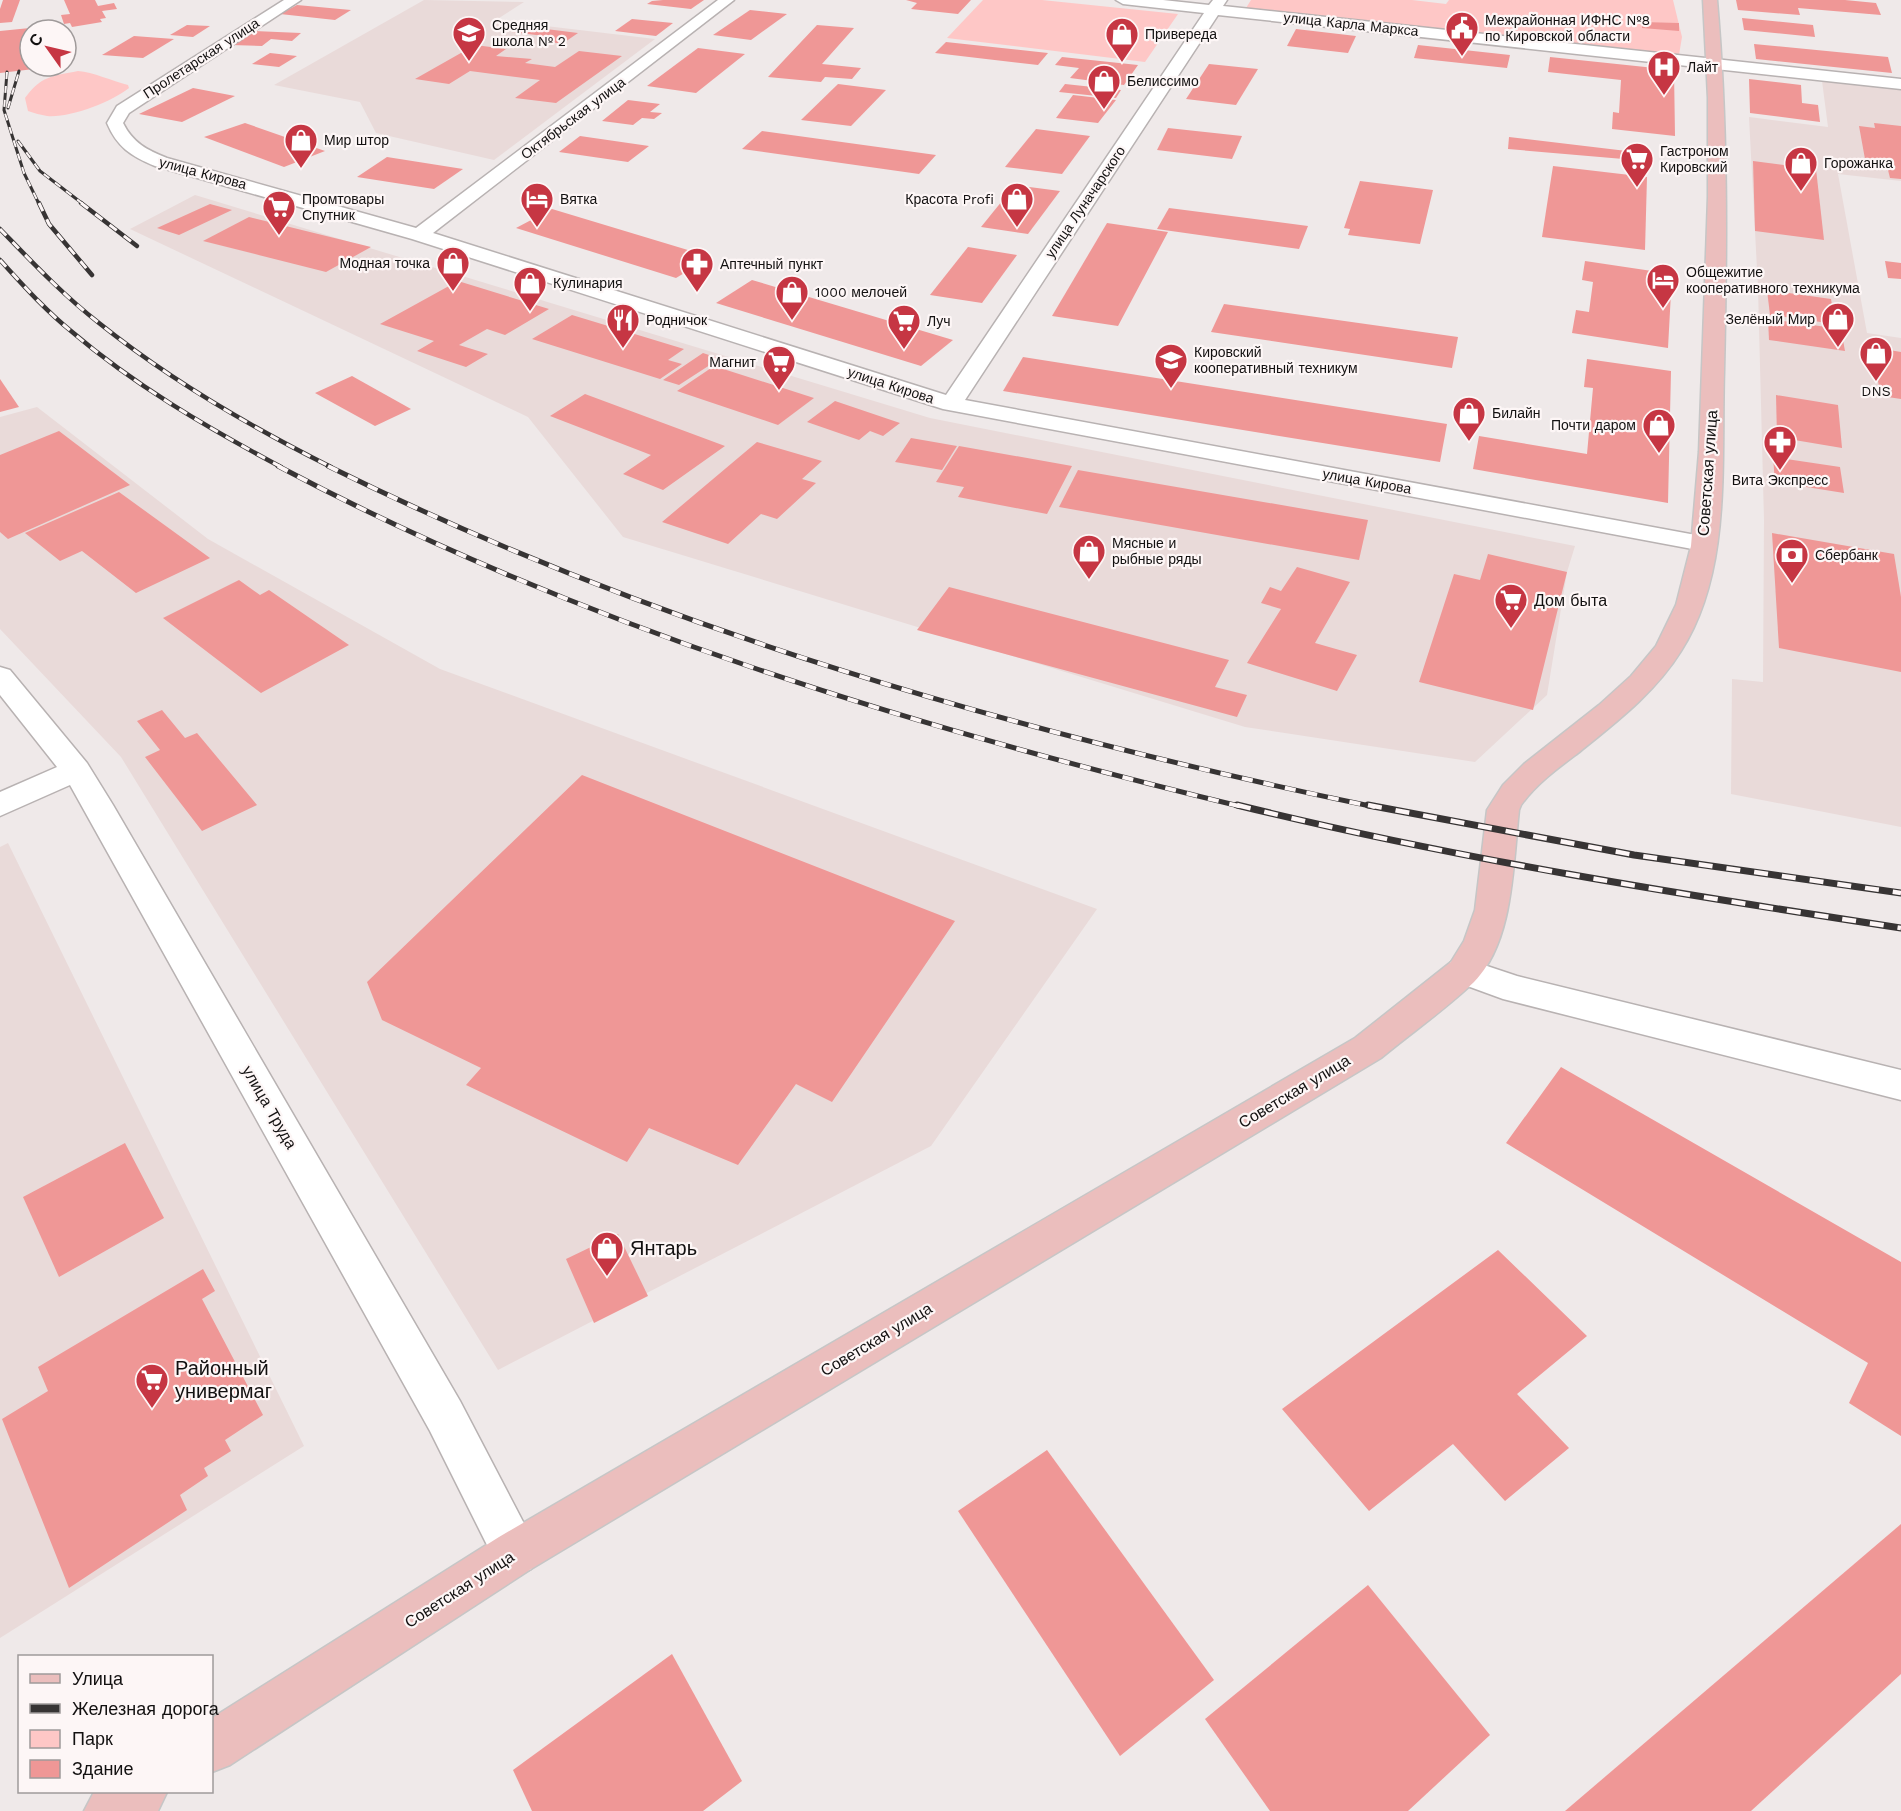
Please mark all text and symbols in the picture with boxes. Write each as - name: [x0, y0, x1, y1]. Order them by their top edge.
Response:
- street label: улица Карла Маркса: [1283, 9, 1420, 39]
- public building icon: Межрайонная ИФНС №8 по Кировской области: [1444, 10, 1480, 57]
- place label: Межрайонная ИФНС №8 по Кировской области: [1485, 12, 1650, 44]
- street label: Пролетарская улица: [140, 14, 262, 101]
- school or university icon: Средняя школа № 2: [451, 15, 487, 62]
- shop icon: Привереда: [1104, 16, 1140, 63]
- place label: Средняя школа № 2: [492, 17, 566, 49]
- north arrow: [18, 18, 78, 78]
- place label: Привереда: [1145, 26, 1217, 42]
- text: С: [25, 29, 47, 50]
- hospital icon: Лайт: [1646, 49, 1682, 96]
- place label: Лайт: [1687, 59, 1719, 75]
- shop icon: Белиссимо: [1086, 63, 1122, 110]
- street label: Октябрьская улица: [518, 73, 628, 162]
- place label: Белиссимо: [1127, 73, 1199, 89]
- shop icon: Мир штор: [283, 122, 319, 169]
- place label: Мир штор: [324, 132, 389, 148]
- supermarket icon: Гастроном Кировский: [1619, 141, 1655, 188]
- street label: улица Луначарского: [1042, 143, 1128, 261]
- place label: Гастроном Кировский: [1660, 143, 1729, 175]
- shop icon: Горожанка: [1783, 145, 1819, 192]
- street label: улица Кирова: [158, 154, 249, 192]
- place label: Горожанка: [1824, 155, 1893, 171]
- hotel icon: Вятка: [519, 181, 555, 228]
- shop icon: Красота Profi: [999, 181, 1035, 228]
- supermarket icon: Промтовары Спутник: [261, 189, 297, 236]
- place label: Промтовары Спутник: [302, 191, 384, 223]
- place label: Вятка: [560, 191, 598, 207]
- place label: Красота Profi: [905, 191, 994, 207]
- shop icon: Модная точка: [435, 245, 471, 292]
- pharmacy icon: Аптечный пункт: [679, 246, 715, 293]
- place label: Модная точка: [339, 255, 430, 271]
- place label: Аптечный пункт: [720, 256, 824, 272]
- hotel icon: Общежитие кооперативного техникума: [1645, 262, 1681, 309]
- place label: Общежитие кооперативного техникума: [1686, 264, 1860, 296]
- shop icon: Кулинария: [512, 265, 548, 312]
- shop icon: 1000 мелочей: [774, 274, 810, 321]
- place label: Кулинария: [553, 275, 623, 291]
- place label: 1000 мелочей: [815, 284, 907, 300]
- shop icon: Зелёный Мир: [1820, 301, 1856, 348]
- restaurant icon: Родничок: [605, 302, 641, 349]
- supermarket icon: Луч: [886, 303, 922, 350]
- place label: Зелёный Мир: [1726, 311, 1815, 327]
- place label: Родничок: [646, 312, 708, 328]
- place label: Луч: [927, 313, 951, 329]
- shop icon: DNS: [1858, 335, 1894, 382]
- school or university icon: Кировский кооперативный техникум: [1153, 342, 1189, 389]
- supermarket icon: Магнит: [761, 344, 797, 391]
- place label: Кировский кооперативный техникум: [1194, 344, 1358, 376]
- place label: Магнит: [709, 354, 757, 370]
- street label: улица Кирова: [846, 364, 936, 407]
- place label: DNS: [1861, 383, 1891, 399]
- shop icon: Билайн: [1451, 395, 1487, 442]
- place label: Билайн: [1492, 405, 1541, 421]
- shop icon: Почти даром: [1641, 407, 1677, 454]
- street label: Советская улица: [1694, 409, 1721, 537]
- place label: Почти даром: [1551, 417, 1636, 433]
- pharmacy icon: Вита Экспресс: [1762, 424, 1798, 471]
- street label: улица Кирова: [1321, 465, 1413, 497]
- place label: Вита Экспресс: [1732, 472, 1828, 488]
- shop icon: Мясные и рыбные ряды: [1071, 533, 1107, 580]
- place label: Мясные и рыбные ряды: [1112, 535, 1202, 567]
- bank icon: Сбербанк: [1774, 537, 1810, 584]
- place label: Сбербанк: [1815, 547, 1879, 563]
- supermarket icon: Дом быта: [1493, 582, 1529, 629]
- place label: Дом быта: [1534, 591, 1607, 610]
- street label: Советская улица: [1235, 1051, 1354, 1132]
- street label: улица Труда: [238, 1062, 301, 1152]
- shop icon: Янтарь: [589, 1230, 625, 1277]
- place label: Янтарь: [630, 1236, 697, 1260]
- street label: Советская улица: [817, 1299, 936, 1380]
- place label: Районный универмаг: [175, 1356, 272, 1403]
- supermarket icon: Районный универмаг: [134, 1362, 170, 1409]
- street label: Советская улица: [401, 1547, 518, 1632]
- legend: [18, 1655, 213, 1793]
- text: Улица: [72, 1668, 124, 1689]
- text: Железная дорога: [72, 1698, 220, 1719]
- text: Парк: [72, 1728, 113, 1749]
- text: Здание: [72, 1758, 133, 1779]

